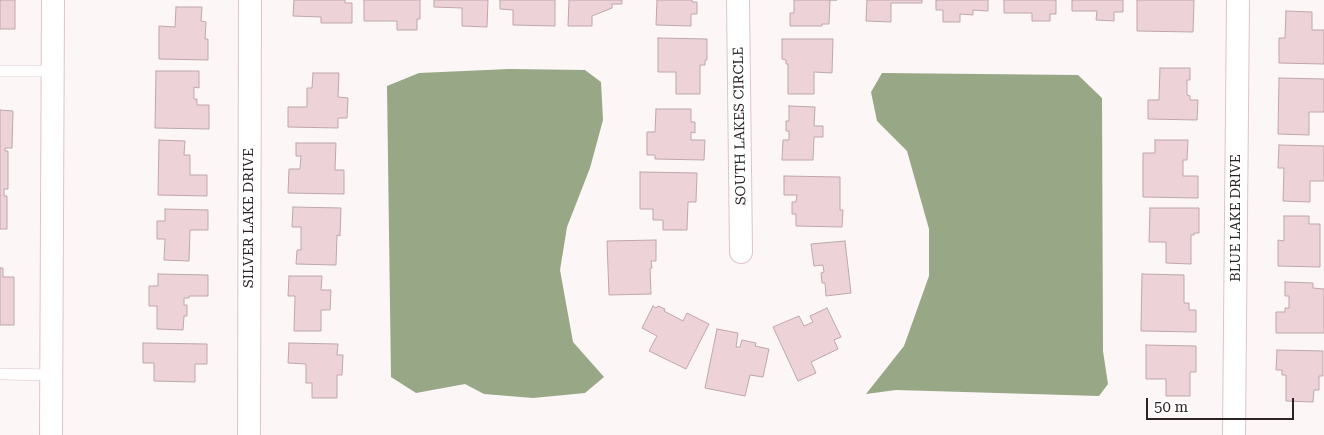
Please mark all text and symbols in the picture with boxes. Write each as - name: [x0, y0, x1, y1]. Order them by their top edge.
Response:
- street label: SOUTH LAKES CIRCLE: [730, 47, 750, 205]
- street label: SILVER LAKE DRIVE: [241, 148, 257, 288]
- street label: BLUE LAKE DRIVE: [1228, 154, 1244, 282]
- scale bar: [1149, 388, 1296, 420]
- text: 50 m: [1154, 398, 1188, 416]

